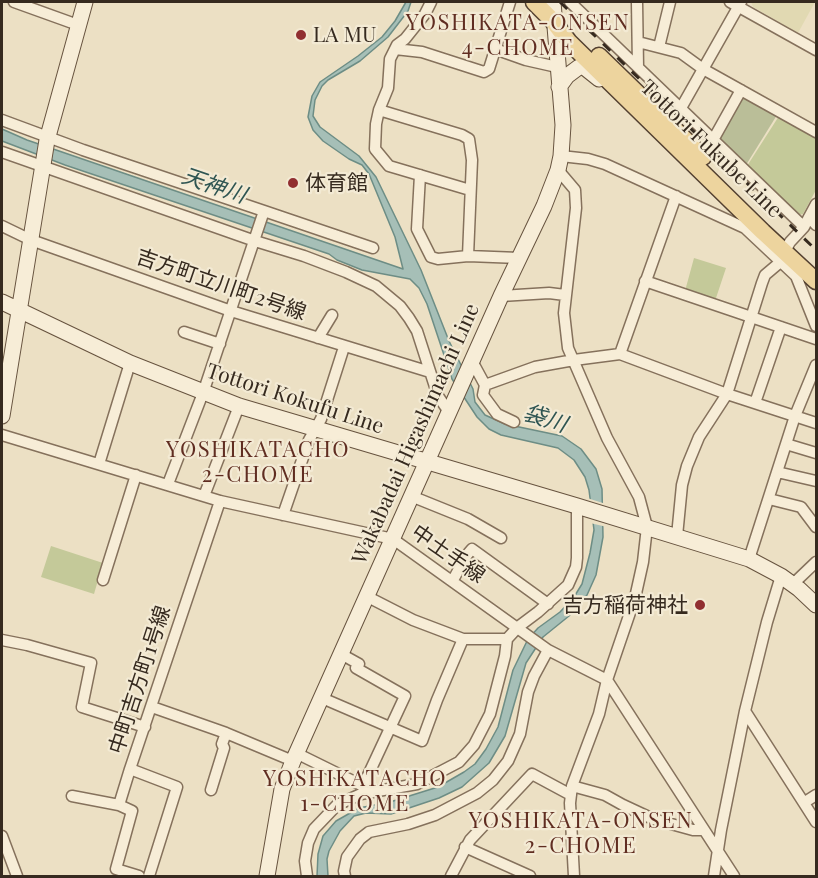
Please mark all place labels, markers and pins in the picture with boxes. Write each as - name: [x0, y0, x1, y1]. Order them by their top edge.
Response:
- place label: LA MU: [313, 22, 376, 48]
- marker: LA MU: [294, 28, 308, 42]
- place label: 体育館: [305, 170, 368, 196]
- marker: 体育館: [286, 176, 300, 190]
- place label: 吉方稲荷神社: [562, 592, 688, 618]
- marker: 吉方稲荷神社: [693, 598, 707, 612]

